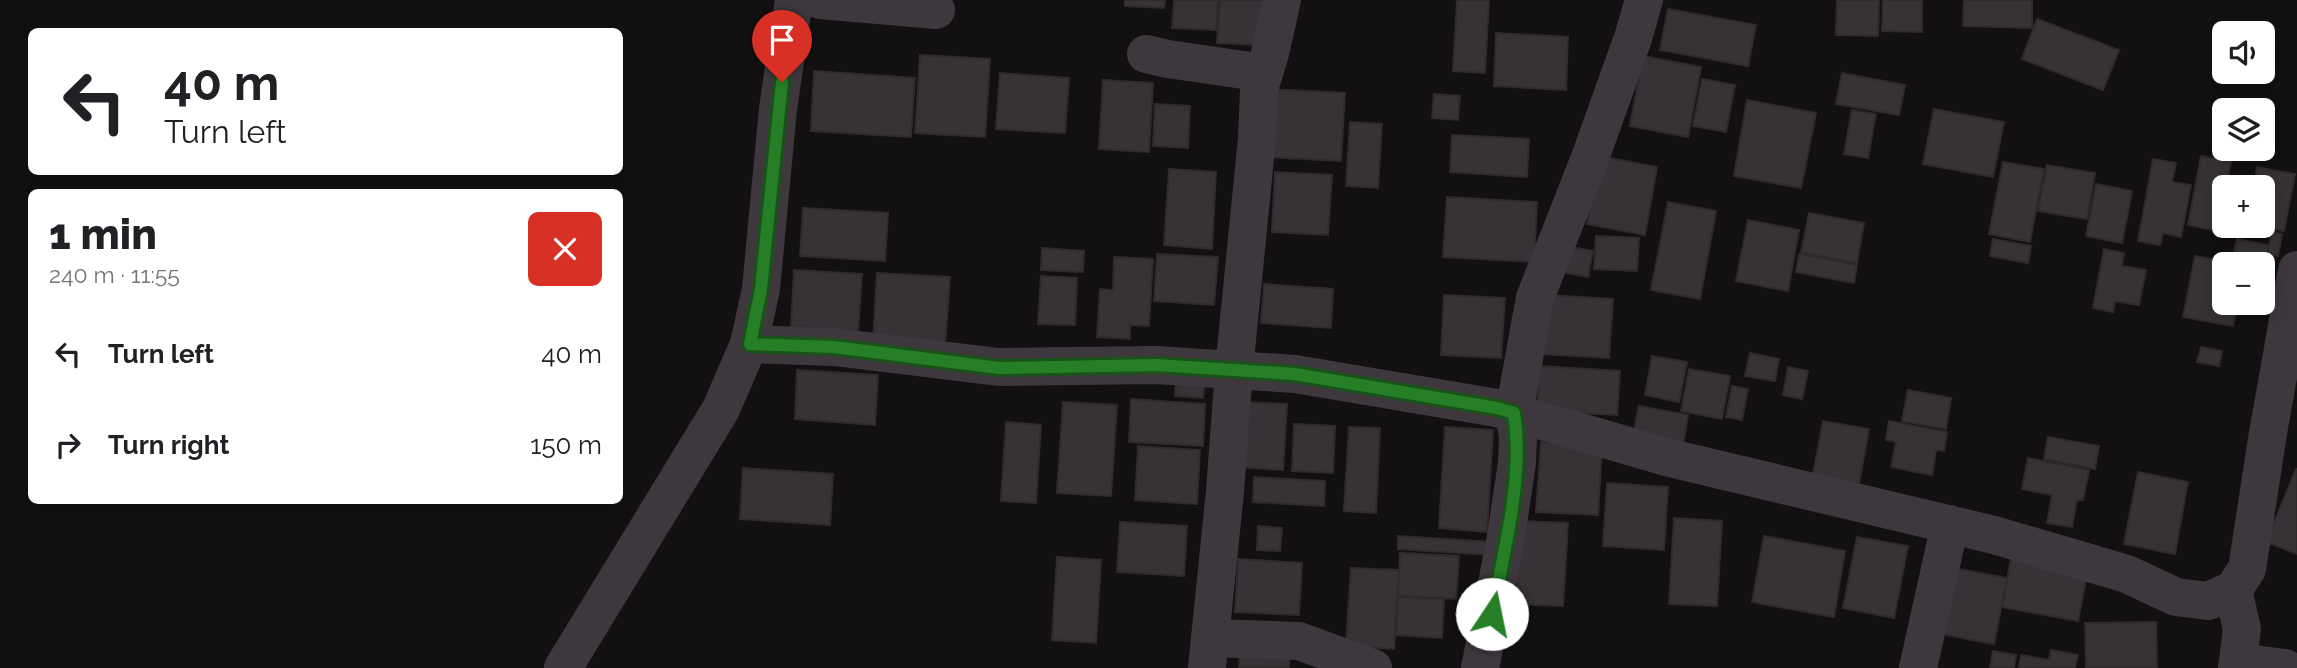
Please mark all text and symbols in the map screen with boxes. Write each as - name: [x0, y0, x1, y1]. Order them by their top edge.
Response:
- pin: [752, 10, 812, 82]
- icon: arrive: [763, 21, 801, 59]
- map controls: [2212, 21, 2275, 315]
- button: sound: [2212, 21, 2275, 84]
- text: 40 m: [164, 54, 279, 111]
- icon: left: [49, 56, 140, 147]
- button: layers: [2212, 98, 2275, 161]
- text: Turn left: [164, 113, 286, 150]
- button: +: [2212, 175, 2275, 238]
- text: 1 min: [49, 210, 157, 259]
- button: close: [528, 212, 602, 286]
- button: −: [2212, 252, 2275, 315]
- text: 240 m · 11:55: [49, 261, 180, 288]
- icon: left: [49, 335, 87, 373]
- text: Turn left: [108, 339, 214, 369]
- text: 40 m: [541, 339, 602, 369]
- icon: right: [49, 426, 87, 464]
- text: Turn right: [108, 430, 229, 460]
- text: 150 m: [530, 430, 602, 460]
- position arrow: [1455, 577, 1529, 651]

